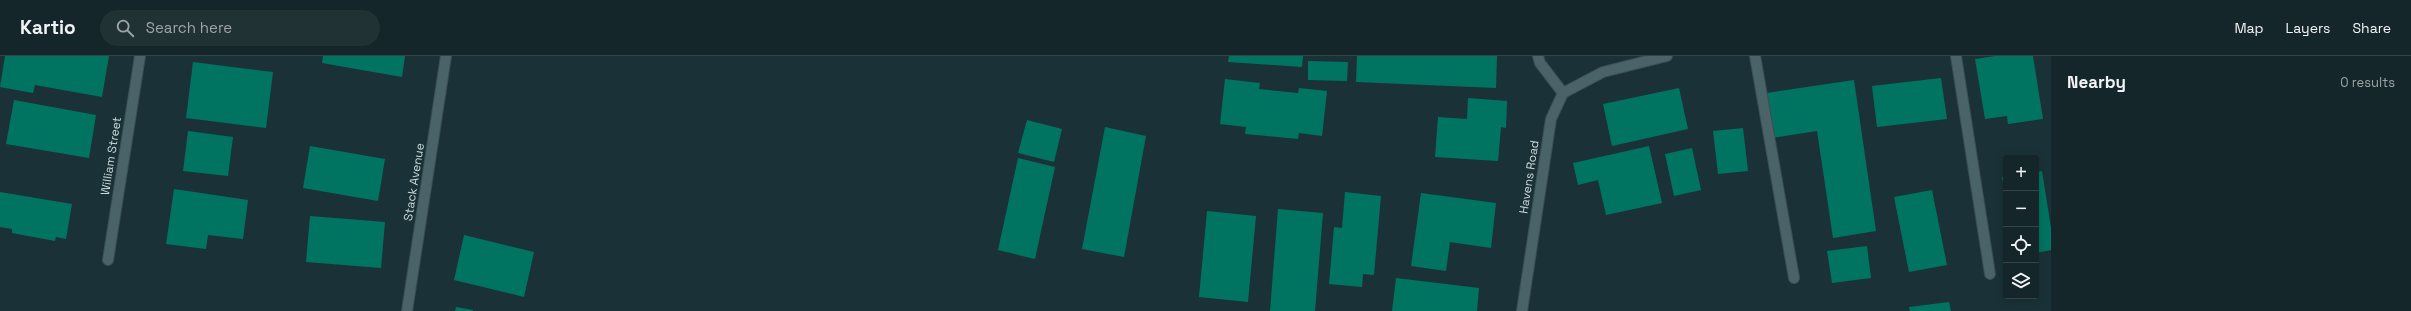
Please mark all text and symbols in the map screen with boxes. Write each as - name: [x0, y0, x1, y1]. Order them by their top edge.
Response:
- search box: [100, 10, 380, 46]
- text: Kartio: [20, 15, 76, 40]
- icon: search: [114, 17, 136, 39]
- text: Search here: [146, 18, 232, 37]
- text: Map: [2234, 19, 2264, 37]
- text: Layers: [2286, 19, 2330, 37]
- text: Share: [2352, 19, 2391, 37]
- text: Nearby: [2067, 71, 2126, 93]
- text: 0 results: [2340, 74, 2395, 91]
- street label: William Street: [97, 116, 125, 196]
- street label: Havens Road: [1515, 139, 1543, 215]
- street label: Stack Avenue: [400, 142, 428, 222]
- map controls: [2003, 155, 2039, 299]
- button: +: [2003, 155, 2039, 191]
- button: −: [2003, 191, 2039, 227]
- button: locate: [2003, 227, 2039, 263]
- button: layers: [2003, 263, 2039, 299]

